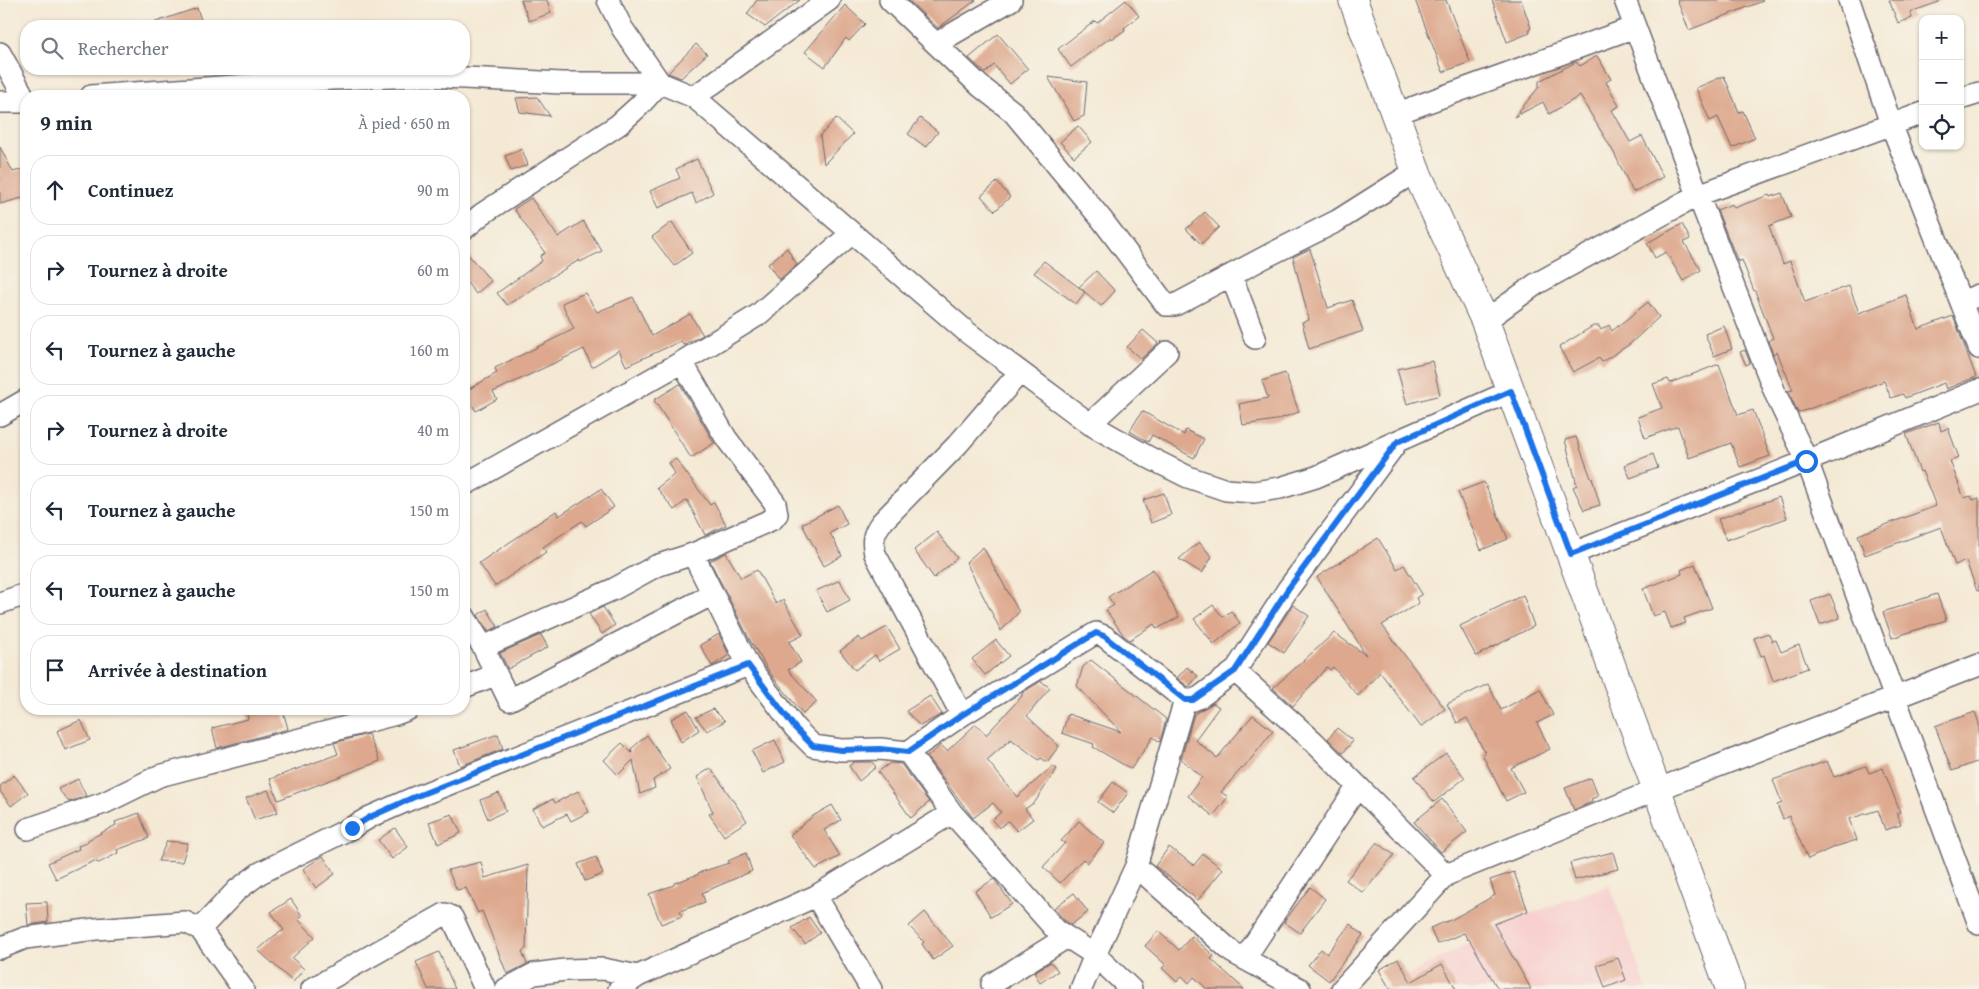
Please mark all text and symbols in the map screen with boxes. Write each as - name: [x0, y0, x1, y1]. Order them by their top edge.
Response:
- map controls: [1919, 15, 1964, 150]
- button: +: [1919, 15, 1964, 60]
- search box: [20, 20, 470, 75]
- icon: search: [38, 34, 66, 62]
- text: Rechercher: [78, 34, 169, 62]
- button: −: [1919, 60, 1964, 105]
- button: locate: [1919, 105, 1964, 150]
- text: 9 min: [40, 107, 92, 138]
- text: À pied · 650 m: [358, 111, 450, 135]
- icon: ahead: [41, 176, 69, 204]
- text: Continuez: [88, 176, 174, 204]
- text: 90 m: [417, 178, 449, 202]
- icon: right: [41, 256, 69, 284]
- text: Tournez à droite: [88, 256, 228, 284]
- text: 60 m: [417, 258, 449, 282]
- icon: left: [41, 336, 69, 364]
- text: Tournez à gauche: [88, 336, 236, 364]
- text: 160 m: [409, 338, 449, 362]
- icon: right: [41, 416, 69, 444]
- text: Tournez à droite: [88, 416, 228, 444]
- text: 40 m: [417, 418, 449, 442]
- route start: [1795, 450, 1818, 473]
- icon: left: [41, 496, 69, 524]
- text: Tournez à gauche: [88, 496, 236, 524]
- text: 150 m: [409, 498, 449, 522]
- icon: left: [41, 576, 69, 604]
- text: Tournez à gauche: [88, 576, 236, 604]
- text: 150 m: [409, 578, 449, 602]
- icon: arrive: [41, 656, 69, 684]
- text: Arrivée à destination: [88, 656, 267, 684]
- route end: [341, 817, 364, 840]

